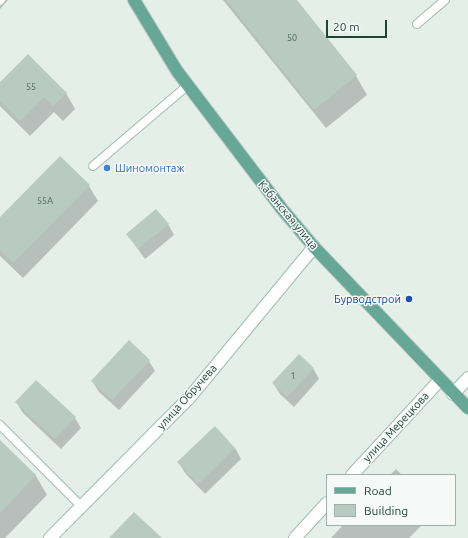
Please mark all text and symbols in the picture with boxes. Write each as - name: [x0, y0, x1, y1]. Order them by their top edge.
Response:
- scale bar: [328, 12, 389, 38]
- text: 20 m: [333, 20, 360, 33]
- house number: 50: [287, 33, 297, 43]
- house number: 55: [26, 82, 36, 92]
- place label: Шиномонтаж: [115, 161, 185, 175]
- marker: Шиномонтаж: [102, 163, 112, 173]
- street label: Кабанская улица: [255, 178, 321, 252]
- house number: 55А: [37, 196, 53, 206]
- place label: Бурводстрой: [334, 292, 401, 306]
- marker: Бурводстрой: [404, 294, 414, 304]
- street label: улица Обручева: [154, 362, 220, 432]
- house number: 1: [290, 371, 296, 381]
- street label: улица Мерецкова: [360, 389, 432, 465]
- legend: [326, 474, 456, 526]
- text: Road: [364, 484, 392, 497]
- text: Building: [364, 504, 408, 517]

